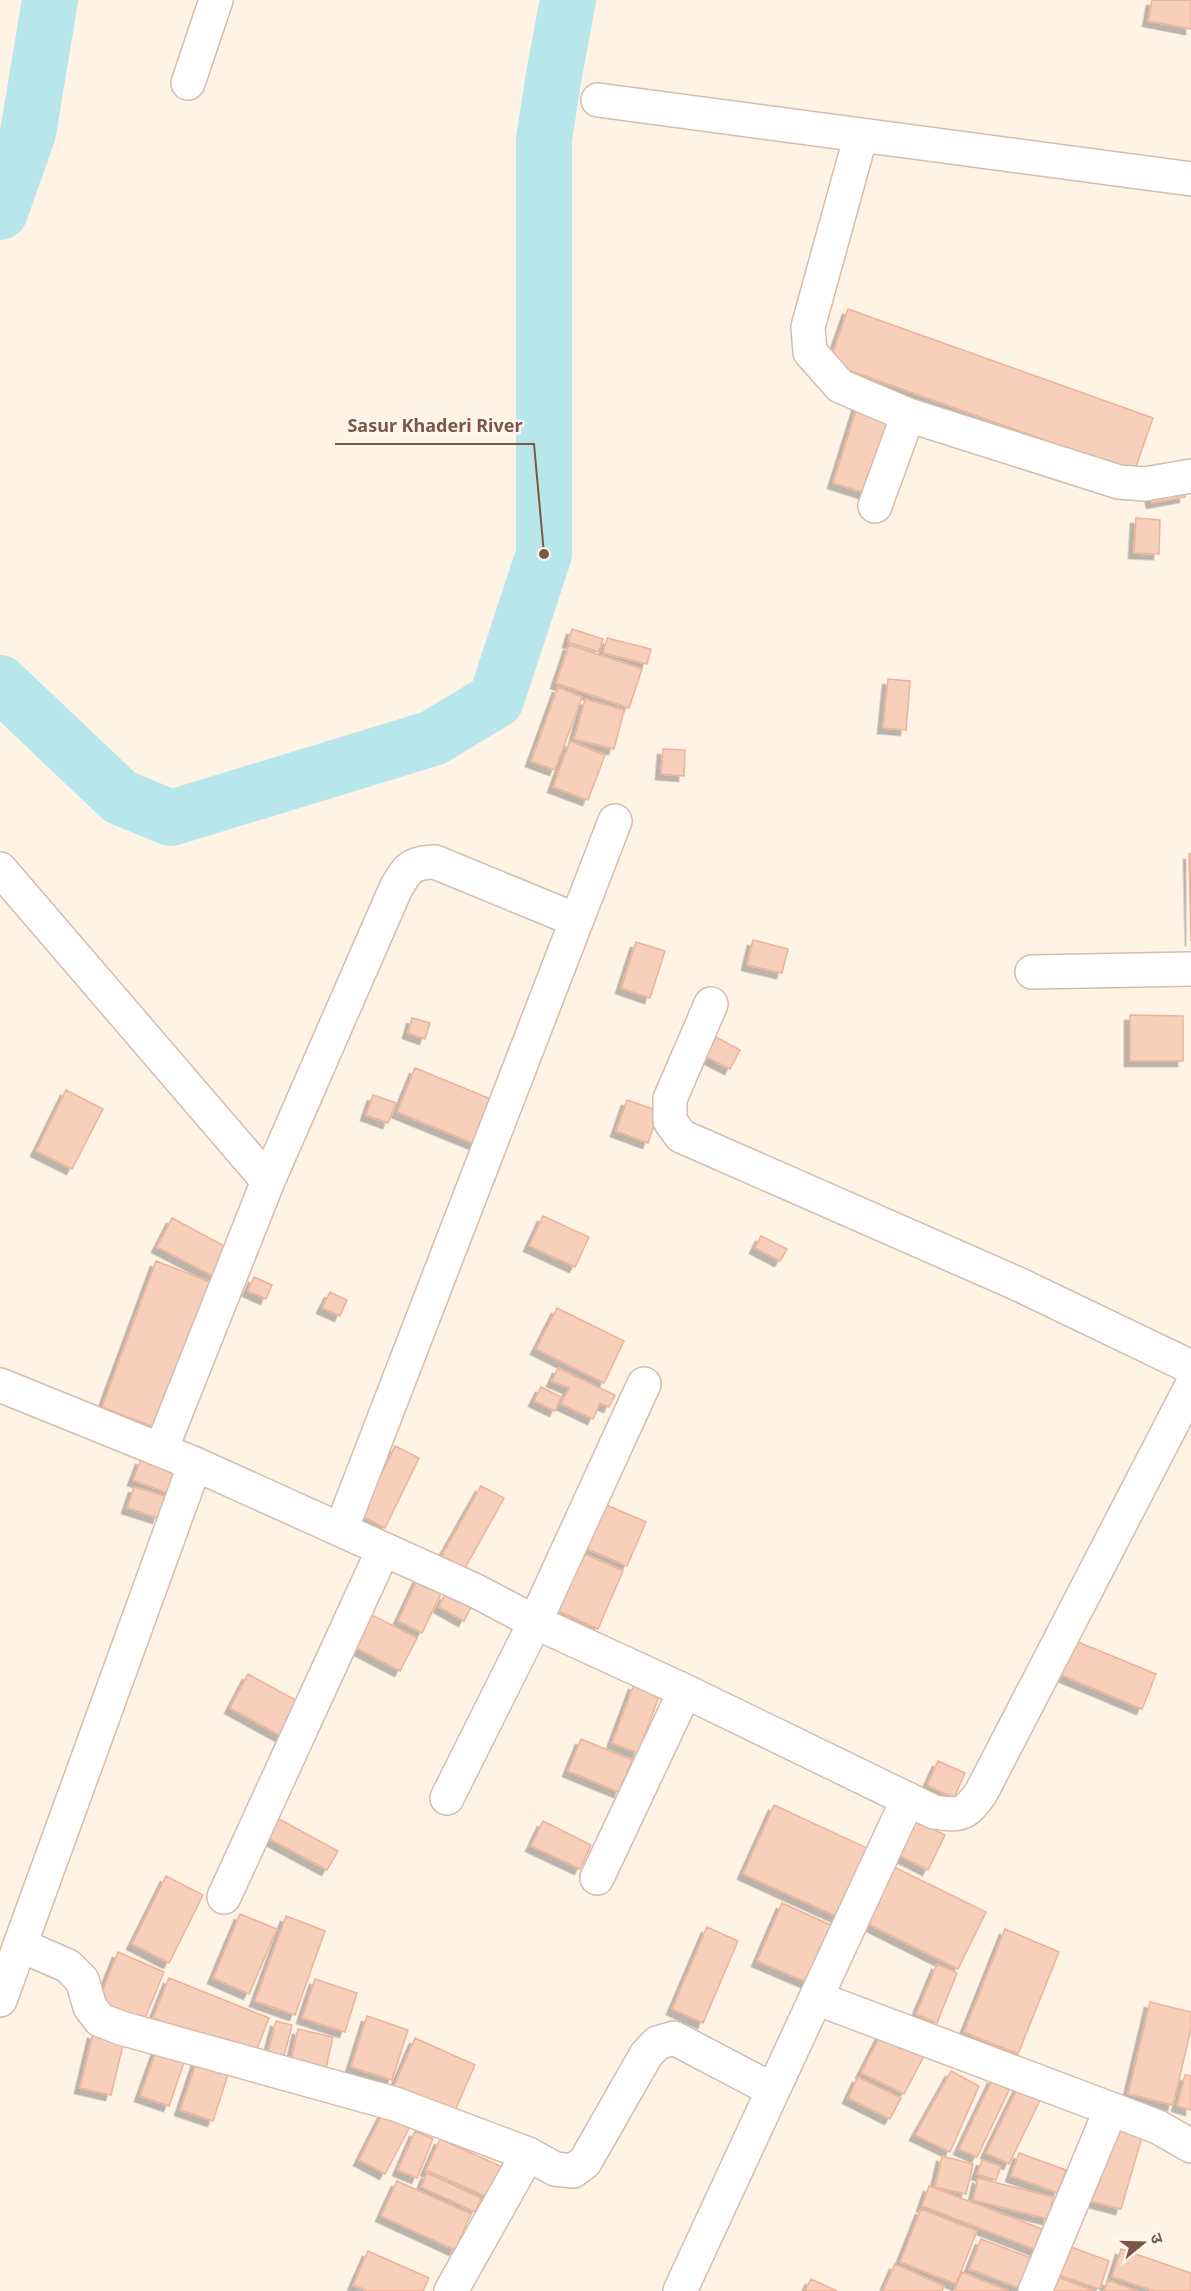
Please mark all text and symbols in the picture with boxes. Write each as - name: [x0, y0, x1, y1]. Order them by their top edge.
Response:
- callout: Sasur Khaderi River: [335, 408, 534, 444]
- text: Sasur Khaderi River: [347, 413, 523, 437]
- north arrow: [1113, 2213, 1173, 2273]
- text: उ: [1145, 2230, 1169, 2247]

